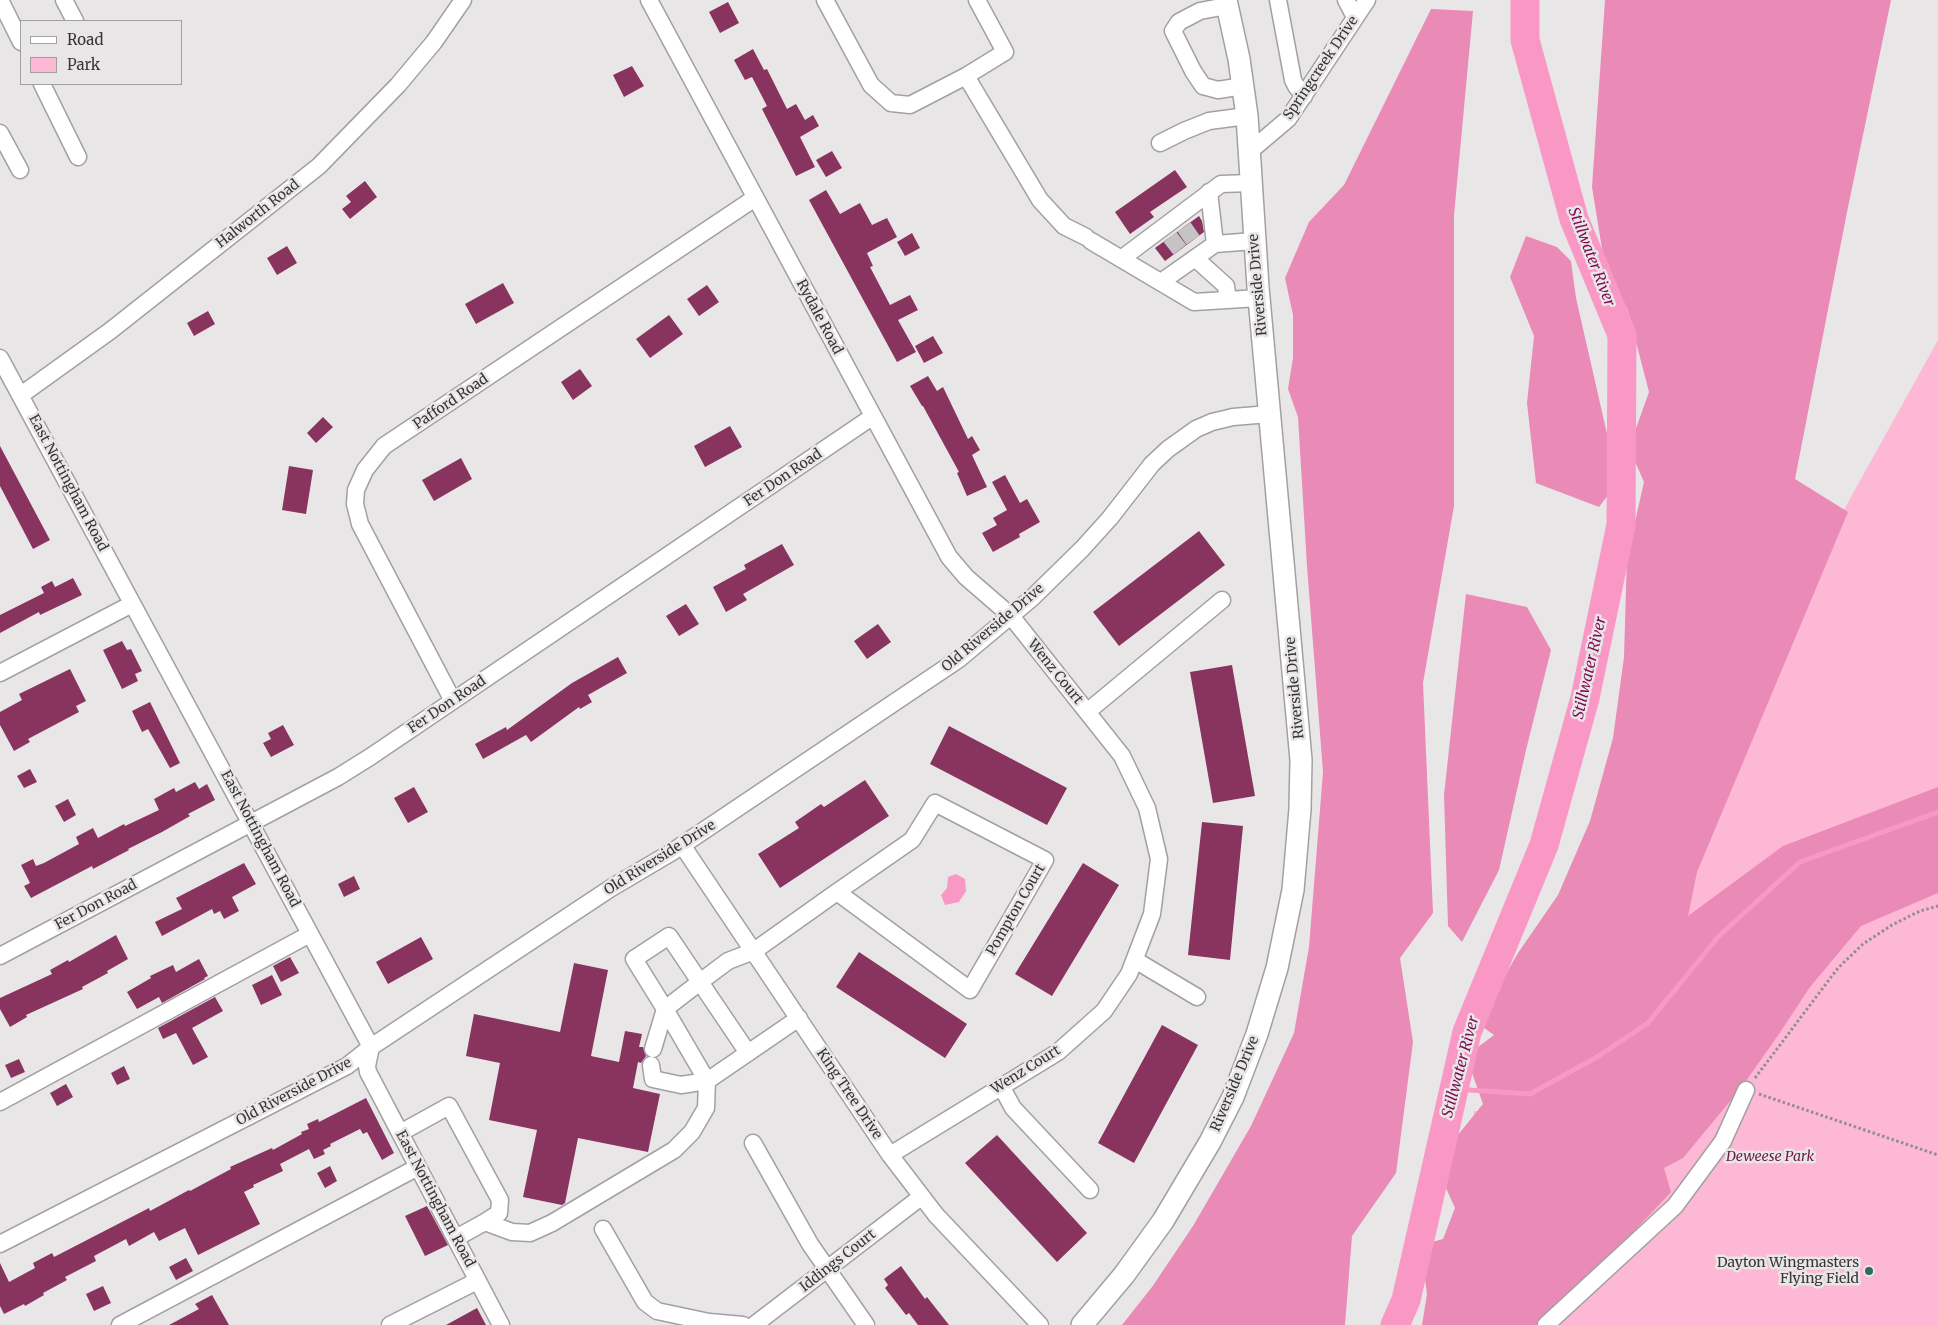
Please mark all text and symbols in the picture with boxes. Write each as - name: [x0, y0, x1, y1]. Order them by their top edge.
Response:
- street label: Springcreek Drive: [1280, 13, 1362, 123]
- legend: [20, 20, 182, 85]
- text: Road: [67, 30, 103, 49]
- text: Park: [67, 55, 100, 74]
- street label: Halworth Road: [213, 176, 303, 252]
- water label: Stillwater River: [1564, 205, 1618, 309]
- street label: Riverside Drive: [1245, 233, 1271, 337]
- street label: Rydale Road: [792, 277, 846, 357]
- street label: Pafford Road: [410, 371, 492, 433]
- street label: East Nottingham Road: [25, 412, 111, 554]
- street label: Fer Don Road: [741, 446, 825, 510]
- street label: Old Riverside Drive: [939, 580, 1047, 676]
- water label: Stillwater River: [1569, 615, 1611, 721]
- street label: Wenz Court: [1024, 636, 1086, 708]
- street label: Riverside Drive: [1282, 636, 1308, 740]
- street label: Fer Don Road: [405, 673, 489, 737]
- street label: East Nottingham Road: [217, 768, 303, 910]
- street label: Old Riverside Drive: [601, 817, 719, 899]
- street label: Pompton Court: [983, 861, 1049, 959]
- street label: Fer Don Road: [52, 876, 140, 934]
- water label: Stillwater River: [1439, 1014, 1483, 1120]
- street label: Riverside Drive: [1207, 1034, 1263, 1134]
- street label: Wenz Court: [988, 1042, 1064, 1098]
- street label: King Tree Drive: [812, 1045, 886, 1143]
- street label: Old Riverside Drive: [234, 1055, 354, 1129]
- street label: East Nottingham Road: [392, 1128, 478, 1270]
- park label: Deweese Park: [1726, 1149, 1814, 1165]
- street label: Iddings Court: [797, 1226, 879, 1296]
- place label: Dayton Wingmasters Flying Field: [1717, 1255, 1859, 1288]
- marker: Dayton Wingmasters Flying Field: [1863, 1265, 1875, 1277]

